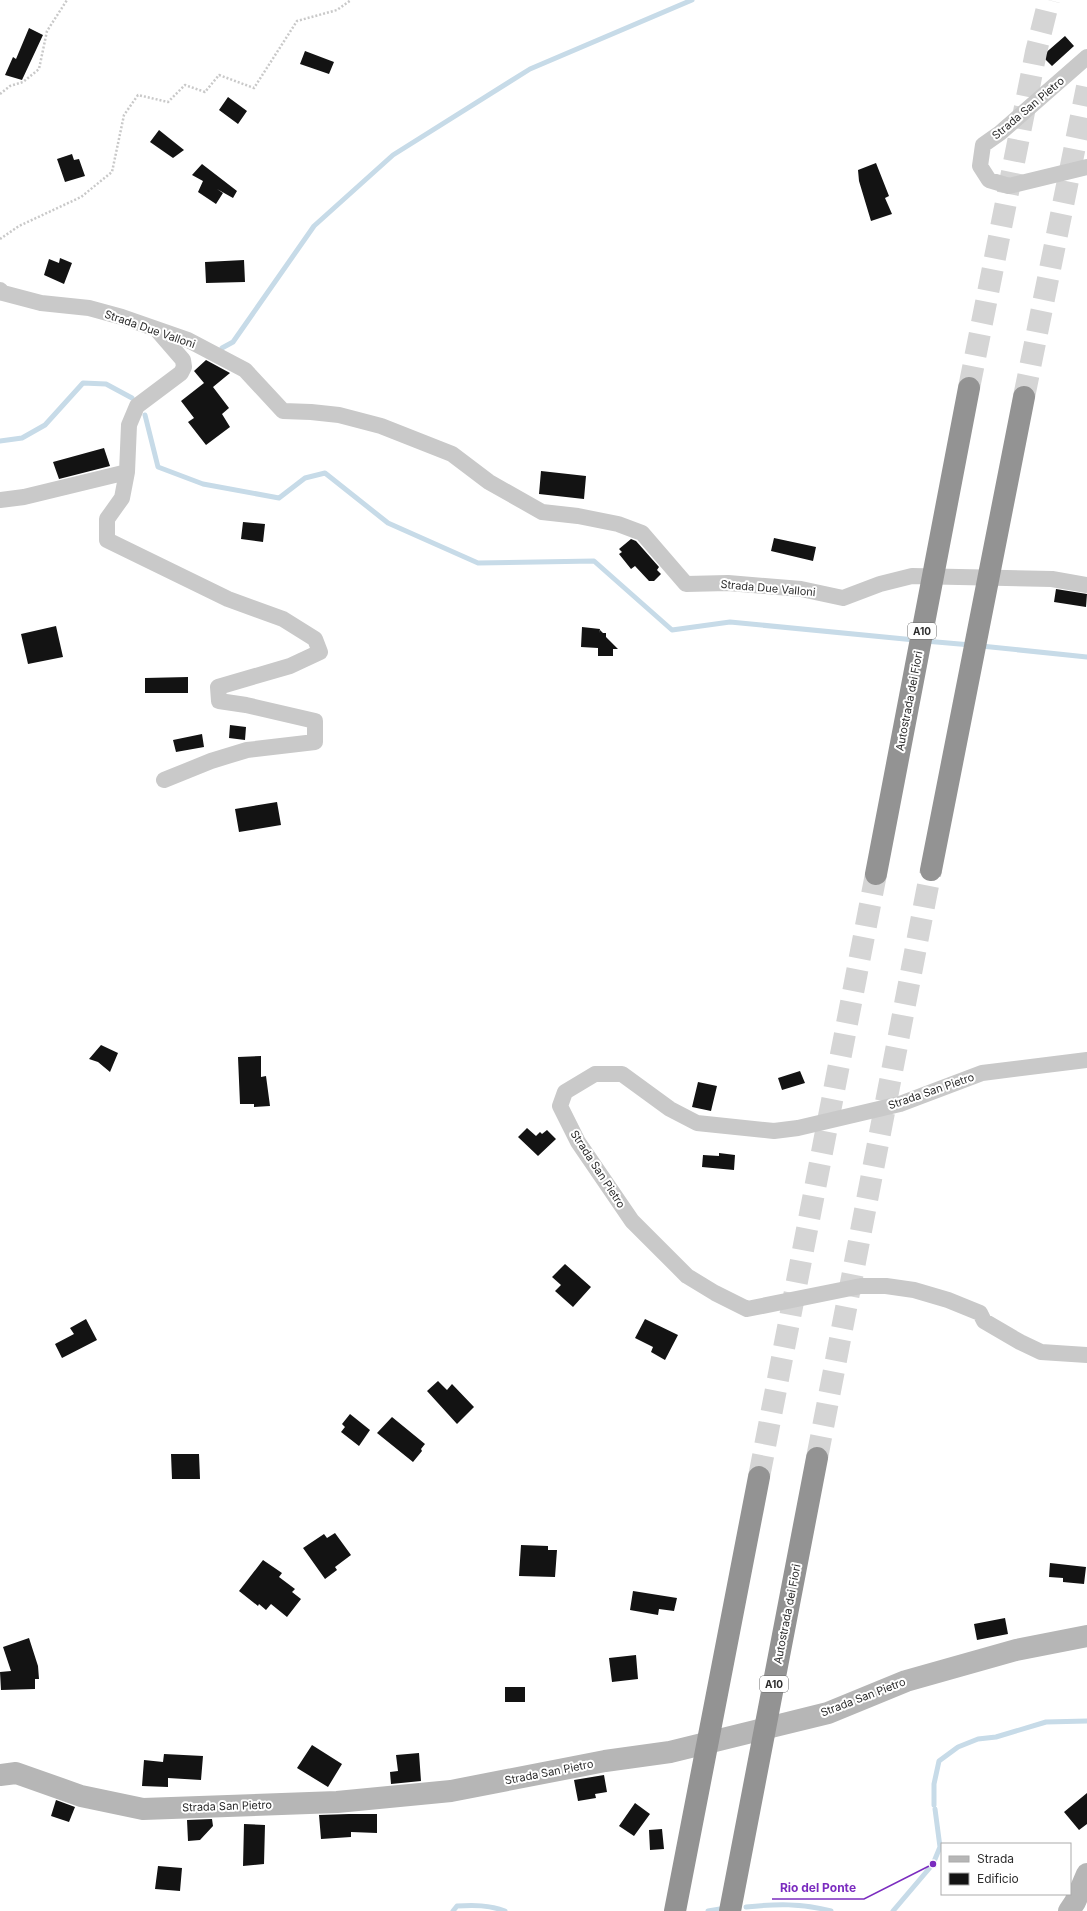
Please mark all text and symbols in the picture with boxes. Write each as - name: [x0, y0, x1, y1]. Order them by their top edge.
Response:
- street label: Strada San Pietro: [989, 73, 1067, 142]
- street label: Strada Due Valloni: [103, 307, 197, 351]
- street label: Strada Due Valloni: [720, 577, 816, 599]
- road number: A10: [908, 623, 936, 639]
- street label: Autostrada dei Fiori: [892, 650, 926, 752]
- street label: Strada San Pietro: [886, 1070, 976, 1112]
- street label: Strada San Pietro: [568, 1127, 629, 1211]
- street label: Autostrada dei Fiori: [770, 1563, 804, 1665]
- street label: Strada San Pietro: [818, 1674, 908, 1720]
- road number: A10: [760, 1676, 788, 1692]
- street label: Strada San Pietro: [503, 1756, 595, 1787]
- street label: Strada San Pietro: [182, 1797, 273, 1815]
- legend: [941, 1843, 1071, 1895]
- text: Strada: [977, 1851, 1014, 1866]
- text: Edificio: [977, 1871, 1019, 1886]
- callout: Rio del Ponte: [772, 1875, 864, 1899]
- text: Rio del Ponte: [780, 1880, 856, 1895]

